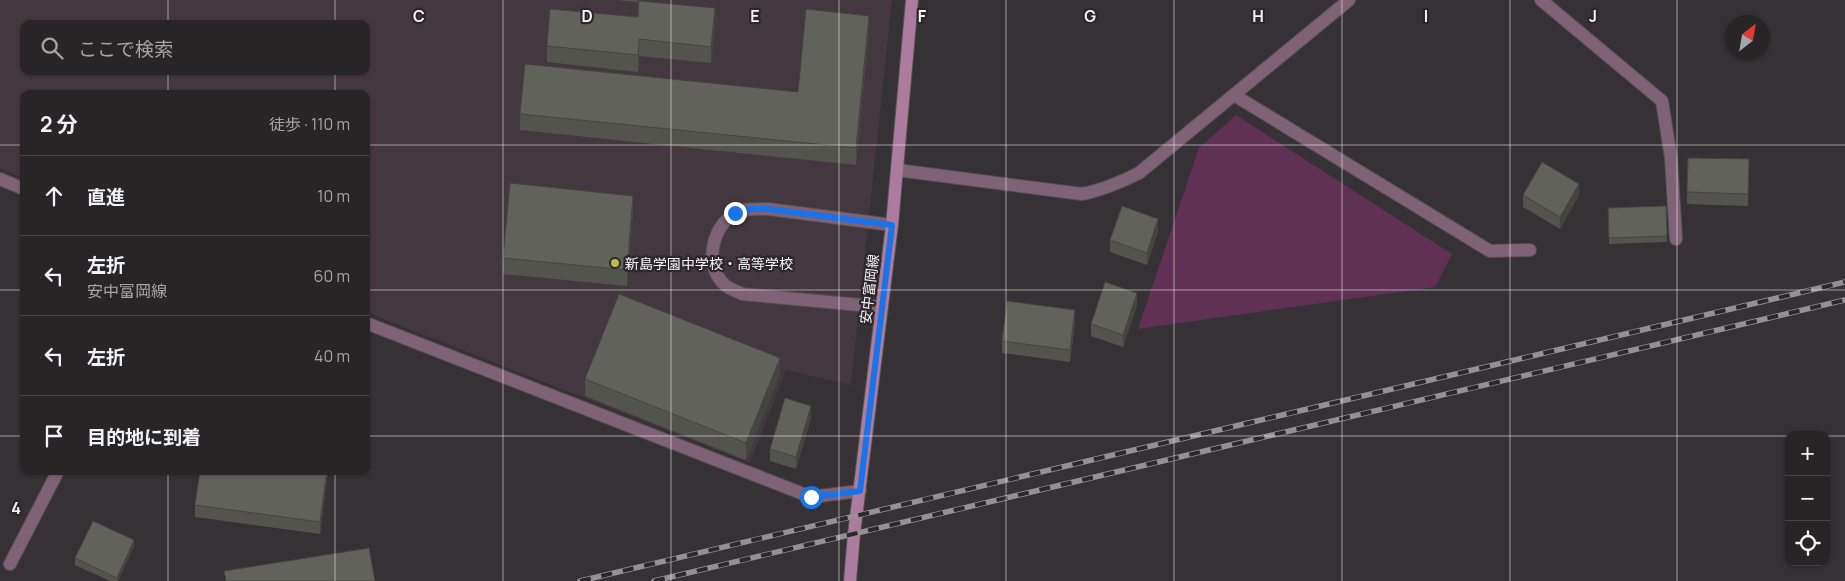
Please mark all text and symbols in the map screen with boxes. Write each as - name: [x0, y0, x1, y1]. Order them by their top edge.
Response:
- text: C: [413, 5, 425, 27]
- text: D: [581, 5, 593, 27]
- text: E: [750, 5, 760, 27]
- text: F: [918, 5, 927, 27]
- text: G: [1084, 5, 1096, 27]
- text: H: [1252, 5, 1264, 27]
- text: I: [1424, 5, 1428, 27]
- text: J: [1589, 5, 1597, 27]
- north arrow: [1725, 15, 1770, 60]
- search box: [20, 20, 370, 75]
- icon: search: [38, 34, 66, 62]
- text: ここで検索: [78, 36, 173, 62]
- text: 2 分: [40, 110, 78, 138]
- text: 徒歩 · 110 m: [269, 113, 350, 135]
- icon: ahead: [40, 182, 68, 210]
- text: 直進: [87, 184, 125, 210]
- text: 10 m: [317, 185, 350, 207]
- route end: [724, 202, 747, 225]
- text: 左折: [87, 252, 125, 278]
- street label: 安中富岡線: [855, 253, 883, 325]
- place label: 新島学園中学校・高等学校: [625, 254, 793, 273]
- marker: 新島学園中学校・高等学校: [609, 257, 621, 269]
- icon: left: [40, 262, 68, 290]
- text: 60 m: [314, 265, 350, 287]
- text: 安中富岡線: [87, 280, 167, 302]
- icon: left: [40, 342, 68, 370]
- text: 左折: [87, 344, 125, 370]
- text: 40 m: [314, 345, 350, 367]
- icon: arrive: [40, 422, 68, 450]
- text: 目的地に到着: [87, 424, 201, 450]
- map controls: [1785, 431, 1830, 566]
- button: +: [1785, 431, 1830, 476]
- button: −: [1785, 476, 1830, 521]
- route start: [800, 486, 823, 509]
- text: 4: [11, 497, 21, 519]
- button: locate: [1785, 521, 1830, 566]

